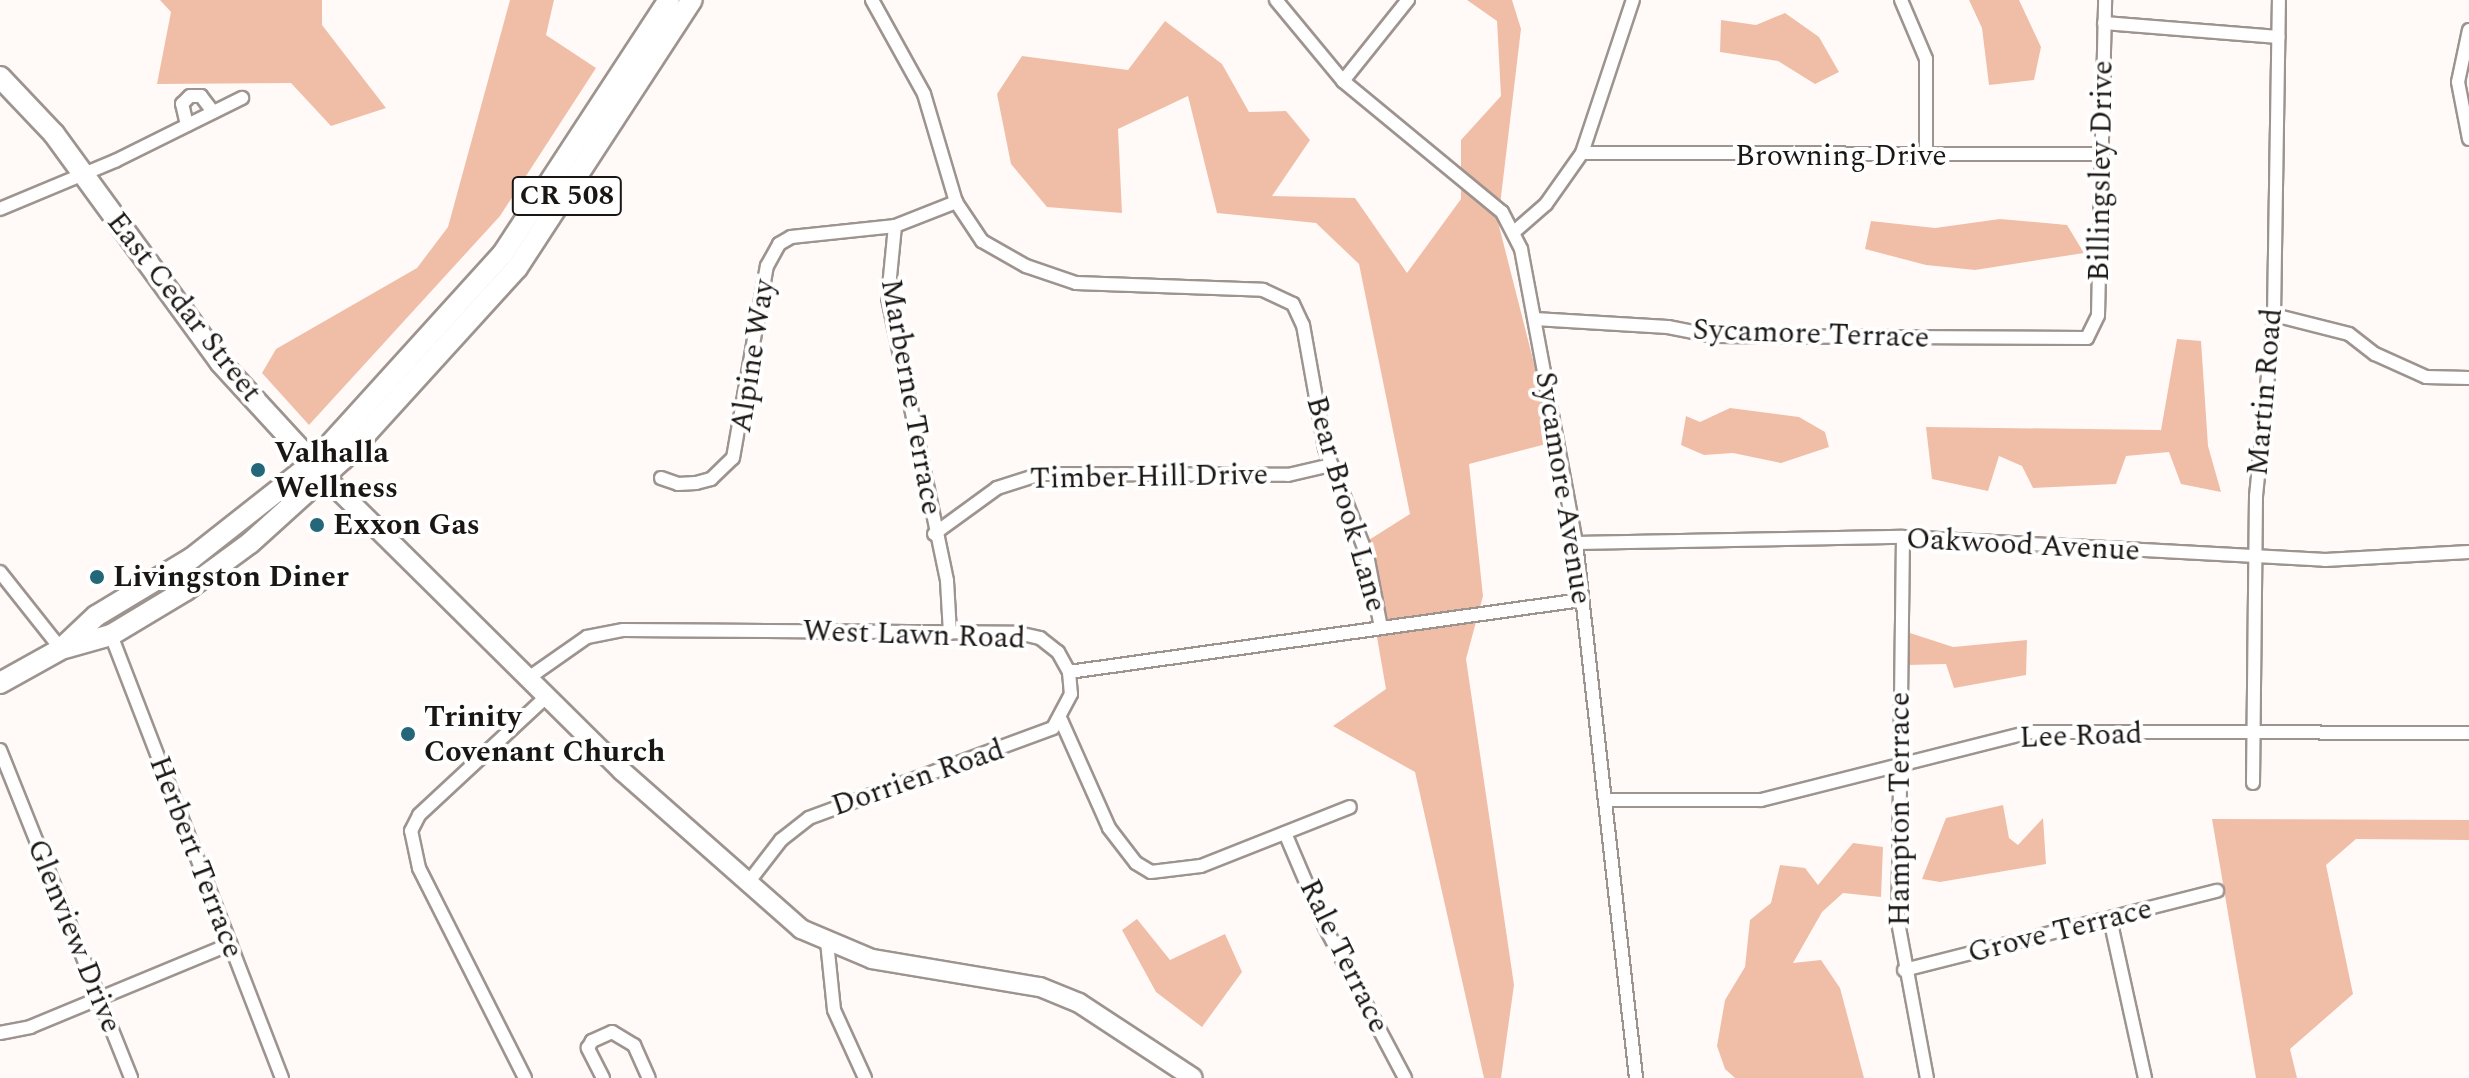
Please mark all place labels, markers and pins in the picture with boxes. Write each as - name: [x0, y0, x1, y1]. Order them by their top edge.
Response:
- place label: Valhalla Wellness: [274, 435, 398, 506]
- marker: Valhalla Wellness: [249, 461, 267, 479]
- place label: Exxon Gas: [333, 507, 480, 543]
- marker: Exxon Gas: [308, 516, 326, 534]
- place label: Livingston Diner: [113, 559, 349, 595]
- marker: Livingston Diner: [88, 568, 106, 586]
- place label: Trinity Covenant Church: [424, 699, 666, 770]
- marker: Trinity Covenant Church: [399, 725, 417, 743]

